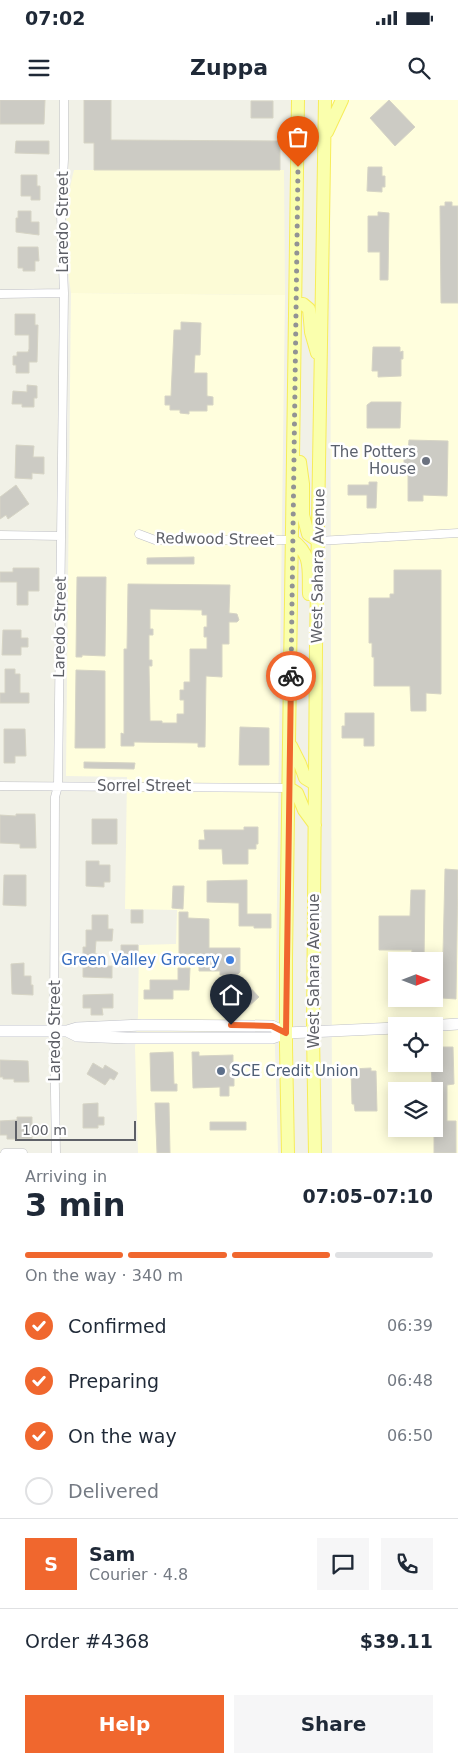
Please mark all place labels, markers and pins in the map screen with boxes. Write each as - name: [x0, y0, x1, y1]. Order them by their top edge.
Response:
- pin: [277, 116, 319, 167]
- place label: The Potters House: [330, 443, 416, 478]
- marker: The Potters House: [420, 455, 432, 467]
- place label: Green Valley Grocery: [61, 951, 220, 969]
- marker: Green Valley Grocery: [224, 954, 236, 966]
- pin: [210, 974, 252, 1025]
- place label: SCE Credit Union: [231, 1062, 358, 1080]
- marker: SCE Credit Union: [215, 1065, 227, 1077]

